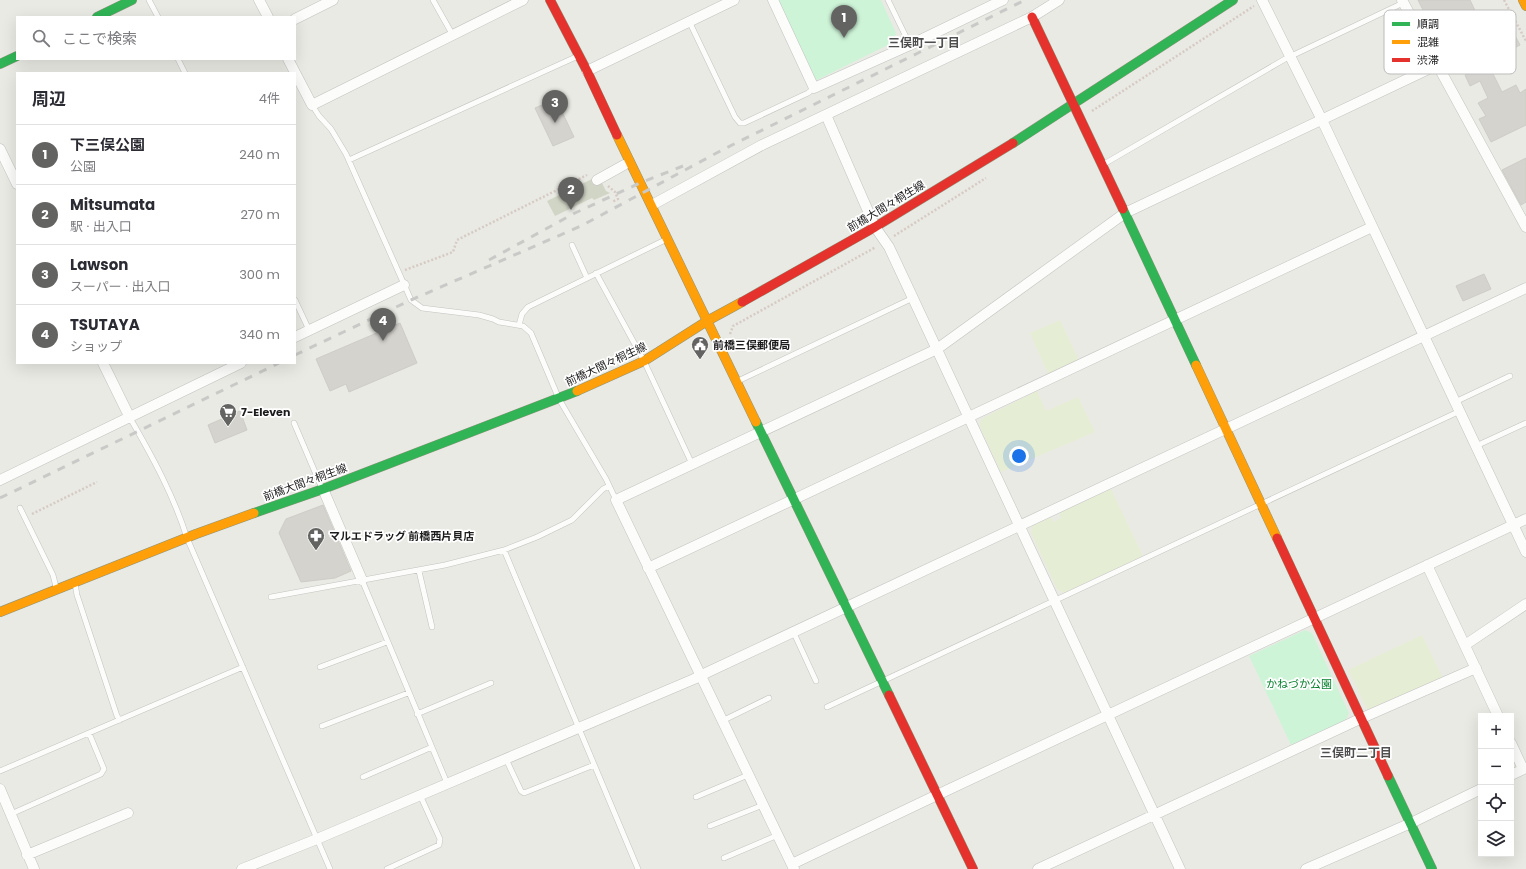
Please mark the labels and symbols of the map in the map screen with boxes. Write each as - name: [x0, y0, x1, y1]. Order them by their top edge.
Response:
- pin: 1: [831, 5, 857, 38]
- legend: [1384, 10, 1516, 74]
- text: 順調: [1417, 16, 1439, 32]
- district label: 三俣町一丁目: [888, 34, 960, 51]
- text: 混雑: [1417, 34, 1439, 50]
- text: 渋滞: [1417, 52, 1439, 68]
- pin: 3: [542, 90, 568, 123]
- street label: 前橋大間々桐生線: [844, 176, 928, 236]
- pin: 2: [558, 177, 584, 210]
- pin: 4: [370, 308, 396, 341]
- public building icon: 前橋三俣郵便局: [690, 335, 710, 360]
- place label: 前橋三俣郵便局: [713, 337, 790, 353]
- street label: 前橋大間々桐生線: [563, 338, 649, 390]
- supermarket icon: 7-Eleven: [218, 402, 238, 427]
- place label: 7-Eleven: [241, 404, 290, 420]
- your location: [1009, 446, 1029, 466]
- street label: 前橋大間々桐生線: [261, 459, 349, 505]
- pharmacy icon: マルエドラッグ 前橋西片貝店: [306, 526, 326, 551]
- place label: マルエドラッグ 前橋西片貝店: [329, 528, 474, 544]
- park label: かねづか公園: [1266, 676, 1332, 692]
- district label: 三俣町二丁目: [1320, 744, 1392, 761]

